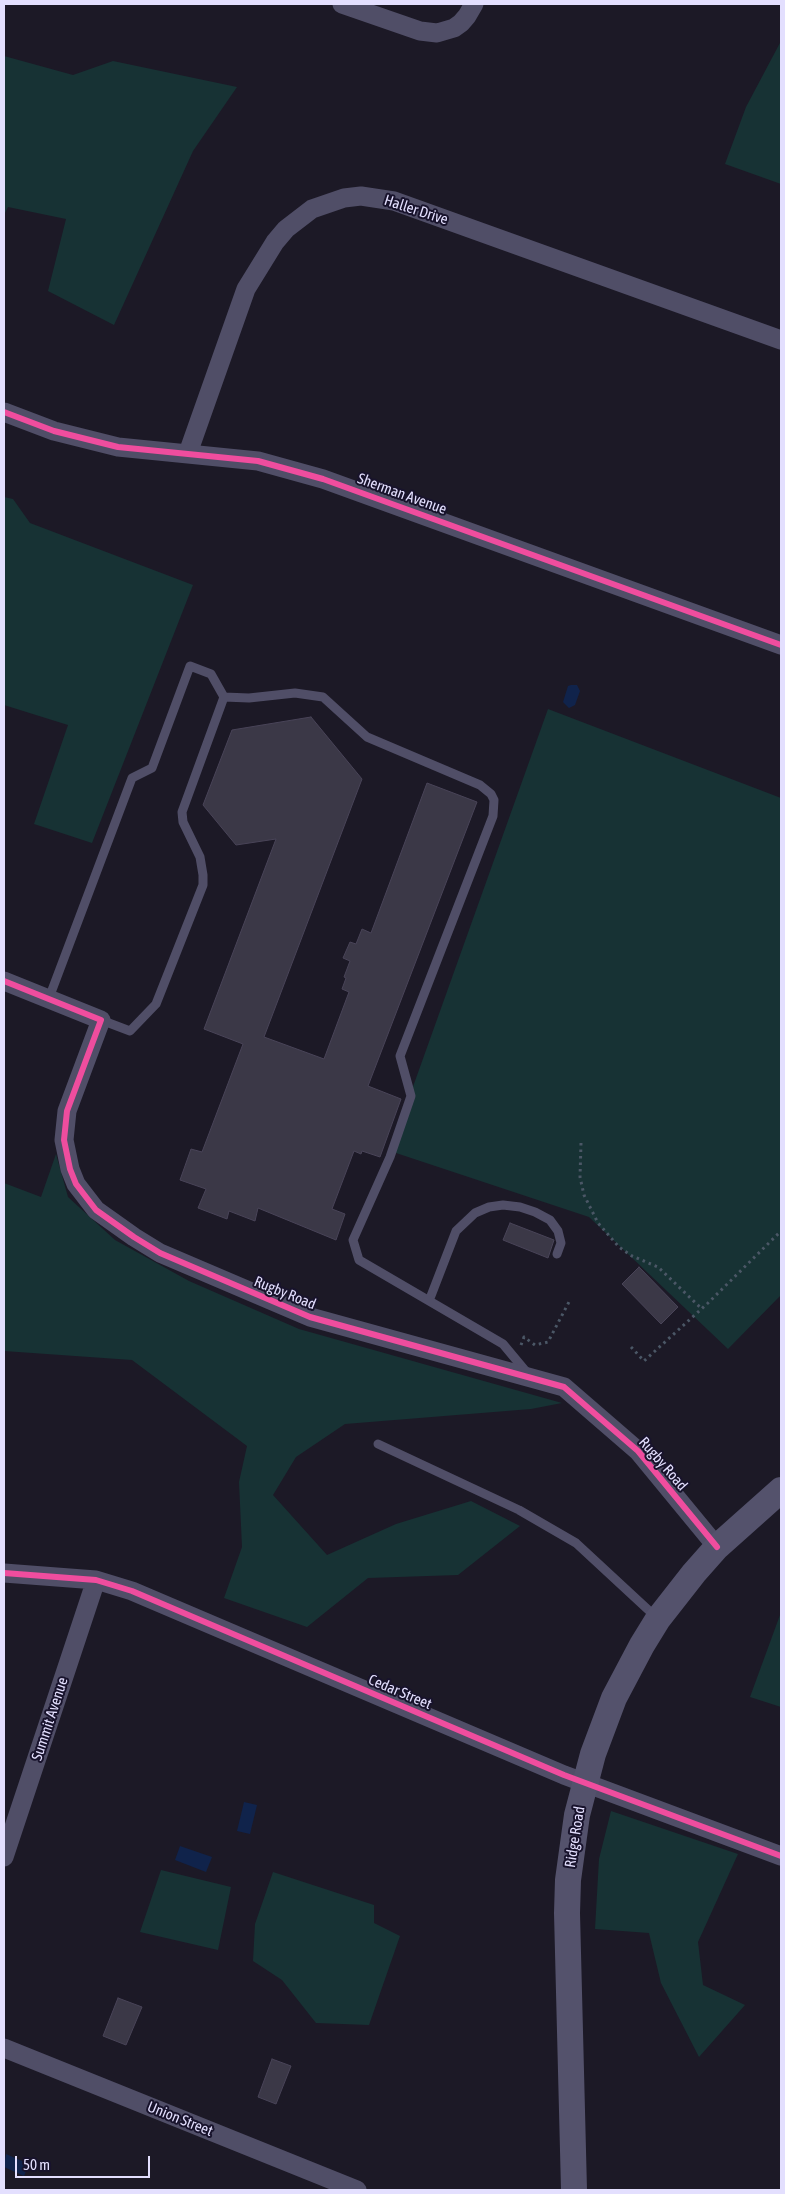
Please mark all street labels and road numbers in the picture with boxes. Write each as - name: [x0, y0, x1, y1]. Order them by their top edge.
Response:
- street label: Haller Drive: [382, 191, 450, 229]
- street label: Sherman Avenue: [355, 470, 449, 518]
- street label: Rugby Road: [251, 1272, 319, 1314]
- street label: Rugby Road: [635, 1434, 691, 1494]
- street label: Cedar Street: [366, 1671, 434, 1713]
- street label: Summit Avenue: [28, 1675, 72, 1763]
- street label: Ridge Road: [561, 1805, 589, 1869]
- street label: Union Street: [145, 2098, 215, 2140]

